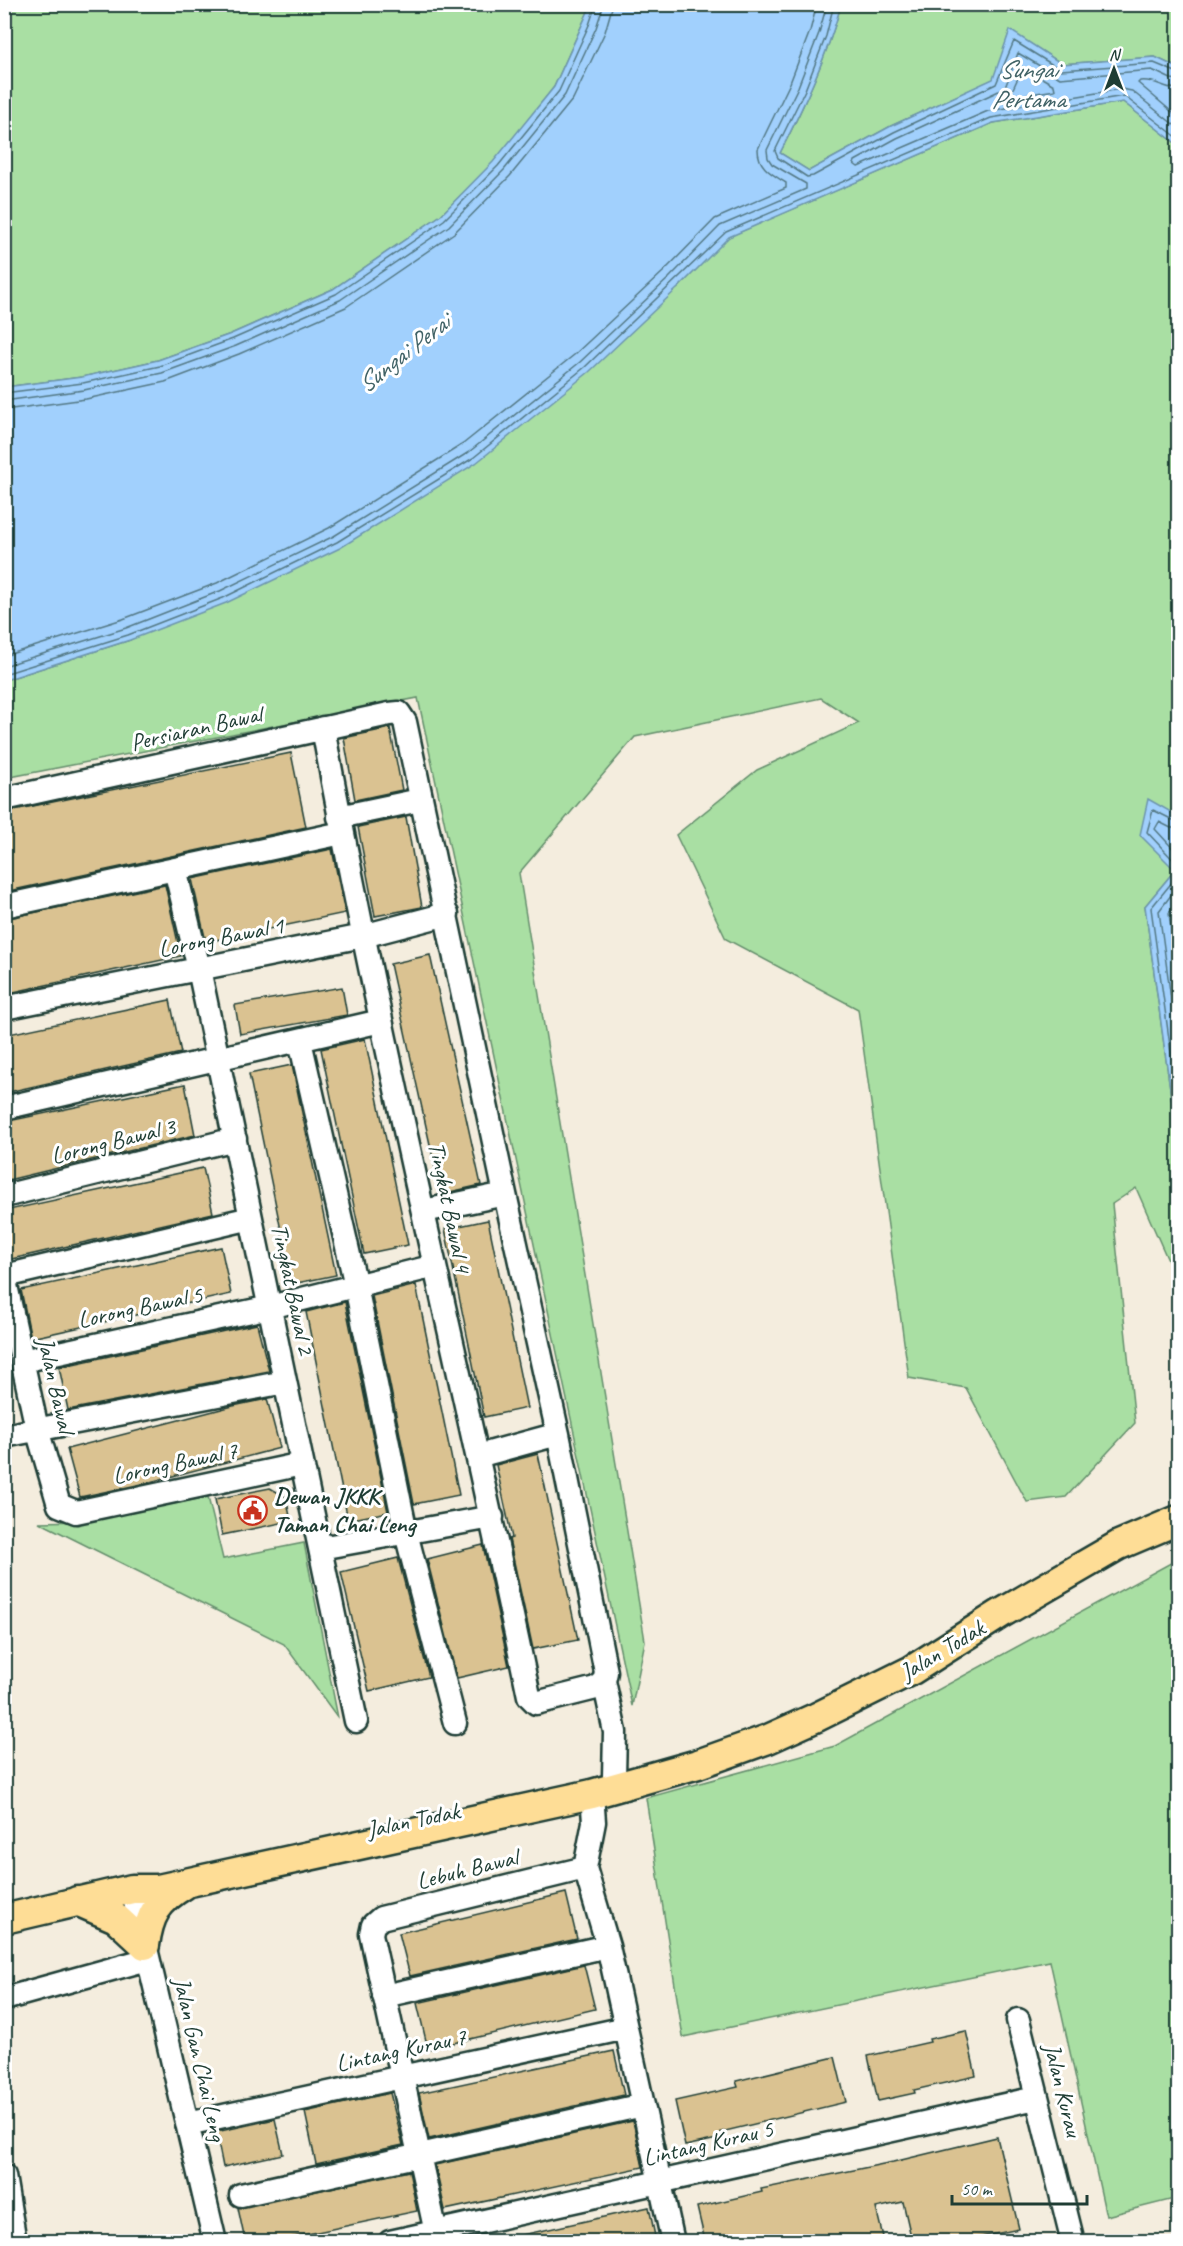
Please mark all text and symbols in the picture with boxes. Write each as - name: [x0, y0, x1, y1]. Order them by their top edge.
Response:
- north arrow: [1084, 39, 1144, 99]
- text: N: [1109, 45, 1122, 65]
- water label: Sungai Pertama: [991, 53, 1068, 116]
- water label: Sungai Perai: [350, 303, 461, 400]
- street label: Persiaran Bawal: [127, 697, 268, 758]
- street label: Lorong Bawal 1: [156, 910, 287, 964]
- street label: Lorong Bawal 3: [48, 1111, 180, 1171]
- street label: Tingkat Bawal 4: [422, 1139, 479, 1277]
- street label: Tingkat Bawal 2: [265, 1221, 322, 1359]
- street label: Lorong Bawal 5: [75, 1279, 206, 1335]
- street label: Jalan Bawal: [30, 1333, 82, 1439]
- street label: Lorong Bawal 7: [110, 1435, 241, 1491]
- place label: Dewan JKKK Taman Chai Leng: [274, 1481, 418, 1539]
- public building icon: Dewan JKKK Taman Chai Leng: [237, 1494, 269, 1526]
- street label: Jalan Todak: [893, 1612, 992, 1688]
- street label: Jalan Todak: [363, 1795, 464, 1845]
- street label: Lebuh Bawal: [413, 1841, 524, 1896]
- street label: Jalan Gan Chai Leng: [166, 1973, 234, 2145]
- street label: Lintang Kurau 7: [333, 2021, 470, 2078]
- street label: Jalan Kurau: [1037, 2039, 1090, 2142]
- street label: Lintang Kurau 5: [640, 2113, 777, 2173]
- scale bar: [952, 2168, 1087, 2206]
- text: 50 m: [961, 2178, 994, 2200]

